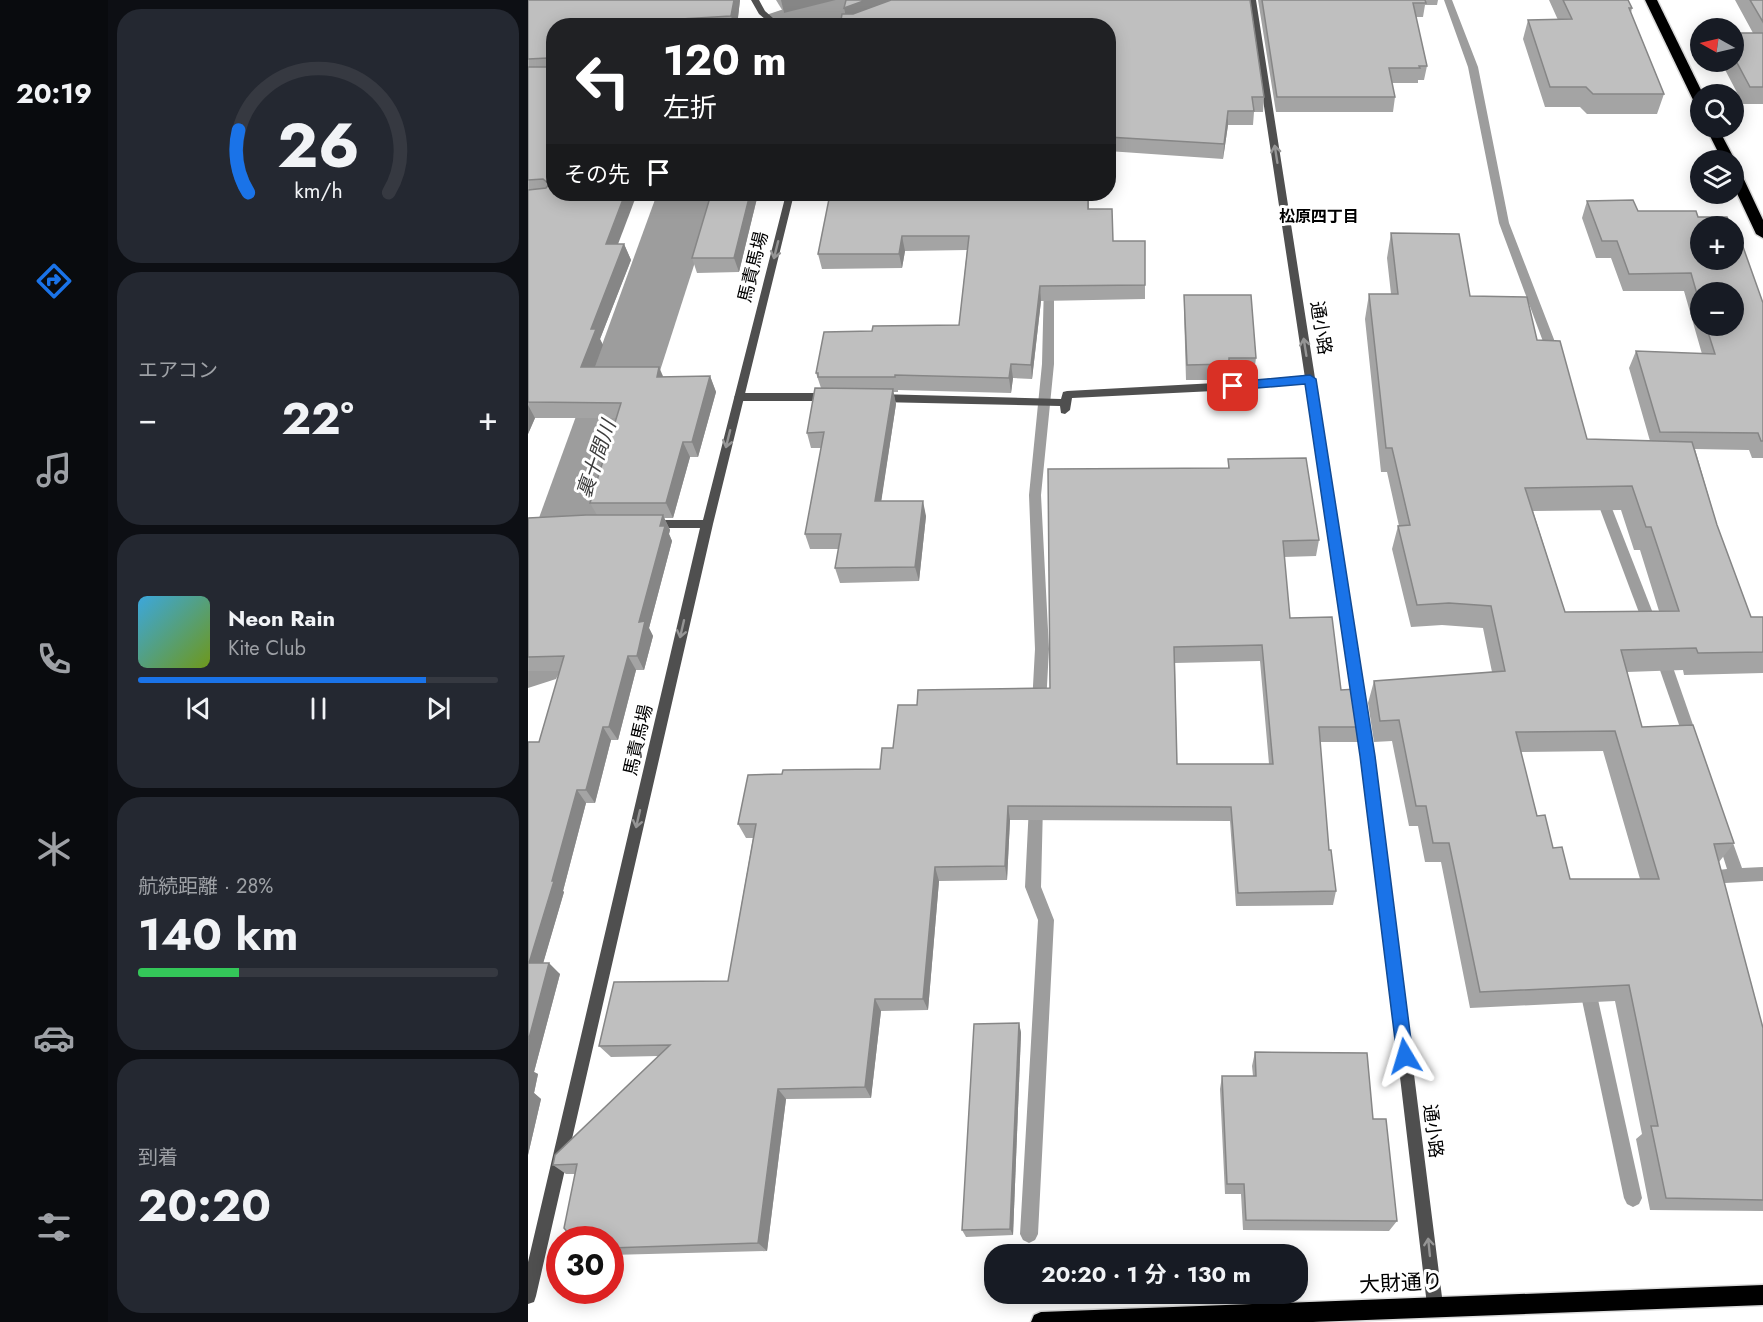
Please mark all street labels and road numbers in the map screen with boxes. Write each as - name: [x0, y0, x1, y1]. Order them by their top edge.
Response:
- street label: 馬責馬場: [732, 229, 774, 305]
- street label: 通小路: [1304, 299, 1338, 357]
- street label: 馬責馬場: [617, 702, 659, 778]
- street label: 通小路: [1417, 1103, 1449, 1159]
- street label: 大財通り: [1358, 1266, 1444, 1300]

